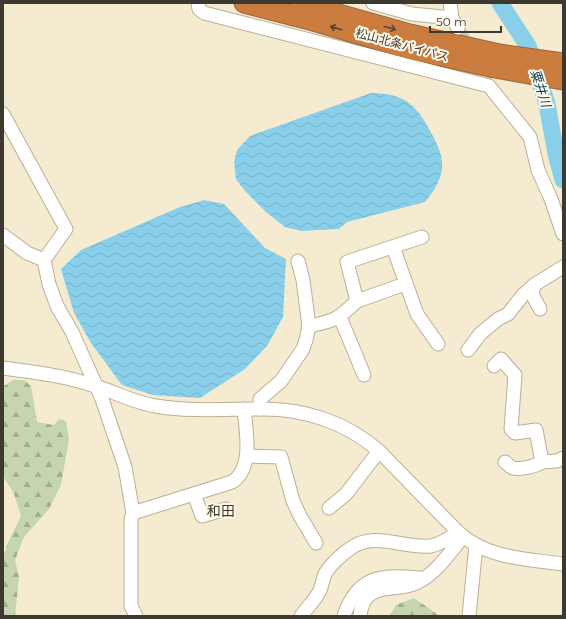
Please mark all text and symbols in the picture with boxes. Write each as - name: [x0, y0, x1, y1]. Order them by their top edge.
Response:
- scale bar: [430, 8, 501, 34]
- text: 50 m: [436, 14, 467, 29]
- one-way arrow: [329, 24, 342, 31]
- street label: 松山北条バイパス: [354, 25, 450, 64]
- one-way arrow: [384, 25, 397, 32]
- water label: 粟井川: [527, 67, 555, 111]
- district label: 和田: [207, 502, 235, 520]

